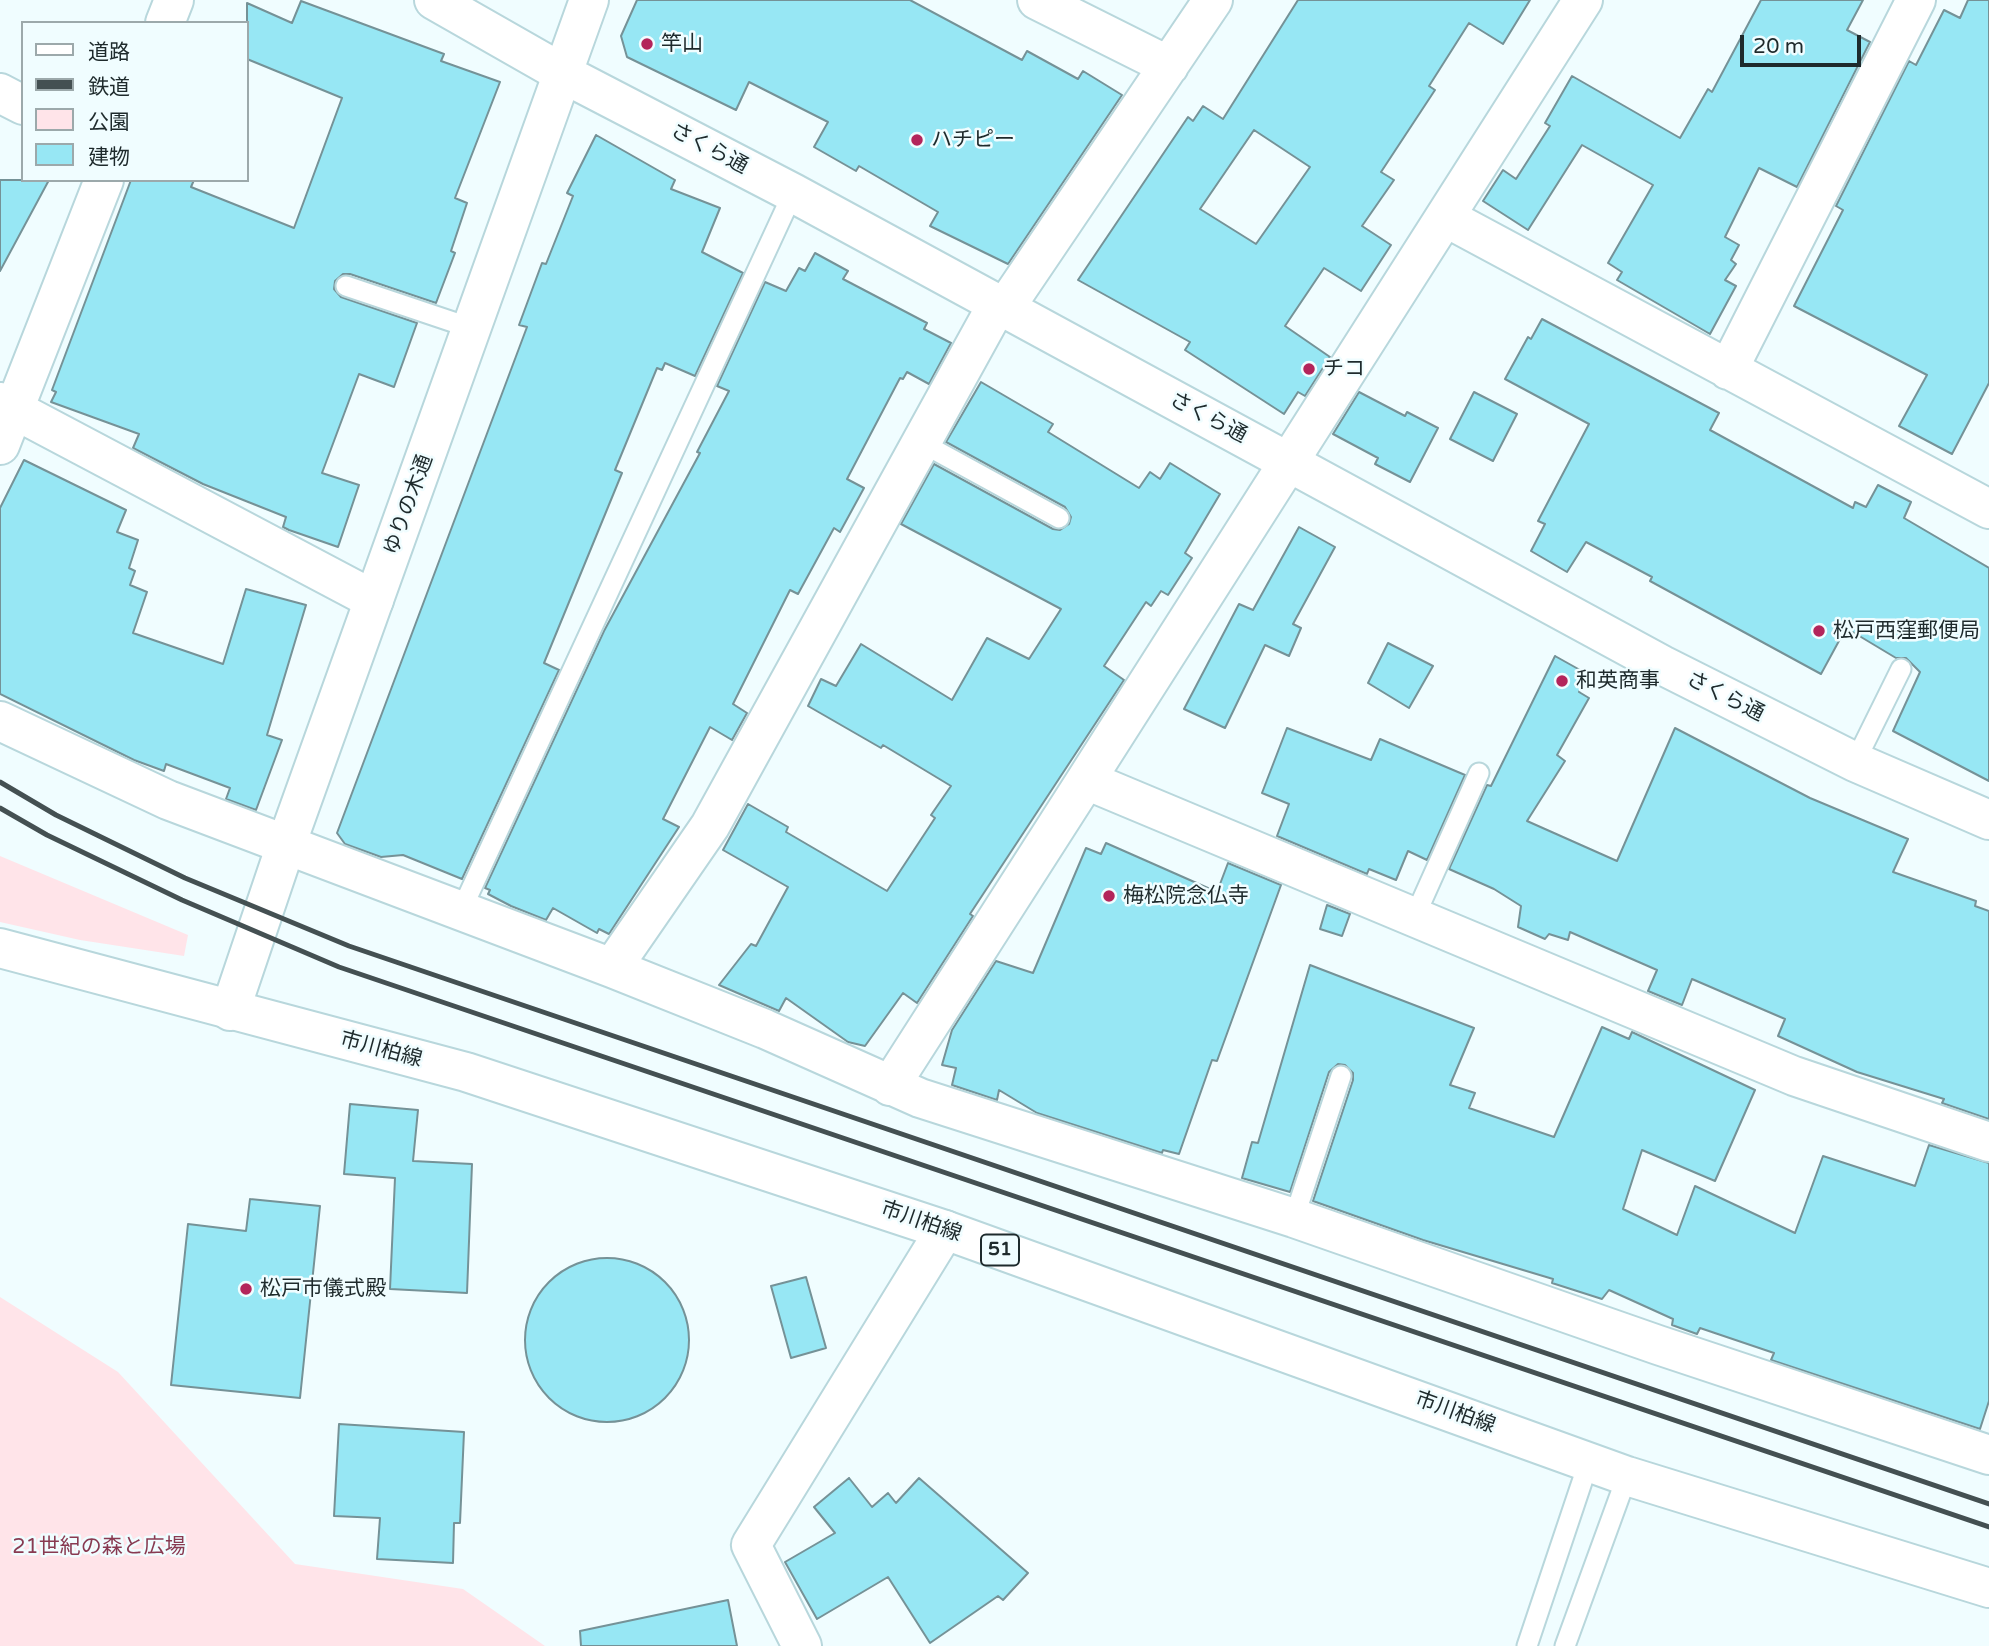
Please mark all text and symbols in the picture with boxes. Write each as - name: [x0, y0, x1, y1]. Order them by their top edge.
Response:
- legend: [21, 21, 248, 182]
- scale bar: [1744, 21, 1865, 65]
- place label: 竿山: [661, 31, 703, 57]
- text: 20 m: [1753, 34, 1804, 59]
- marker: 竿山: [639, 36, 655, 52]
- text: 道路: [88, 40, 130, 65]
- text: 鉄道: [88, 75, 130, 100]
- text: 公園: [88, 110, 130, 135]
- street label: さくら通: [666, 118, 752, 180]
- place label: ハチピー: [931, 127, 1015, 153]
- marker: ハチピー: [909, 132, 925, 148]
- text: 建物: [88, 145, 130, 170]
- place label: チコ: [1323, 356, 1365, 382]
- marker: チコ: [1301, 361, 1317, 377]
- street label: さくら通: [1165, 387, 1251, 449]
- street label: ゆりの木通: [379, 451, 439, 559]
- place label: 松戸西窪郵便局: [1833, 618, 1980, 644]
- marker: 松戸西窪郵便局: [1811, 623, 1827, 639]
- street label: さくら通: [1682, 667, 1768, 727]
- place label: 和英商事: [1576, 668, 1660, 694]
- marker: 和英商事: [1554, 673, 1570, 689]
- place label: 梅松院念仏寺: [1123, 883, 1249, 909]
- marker: 梅松院念仏寺: [1101, 888, 1117, 904]
- street label: 市川柏線: [337, 1027, 425, 1073]
- street label: 市川柏線: [877, 1196, 965, 1248]
- road number: 51: [981, 1234, 1019, 1266]
- place label: 松戸市儀式殿: [260, 1276, 386, 1302]
- marker: 松戸市儀式殿: [238, 1281, 254, 1297]
- street label: 市川柏線: [1411, 1387, 1499, 1439]
- park label: 21世紀の森と広場: [12, 1534, 186, 1560]

